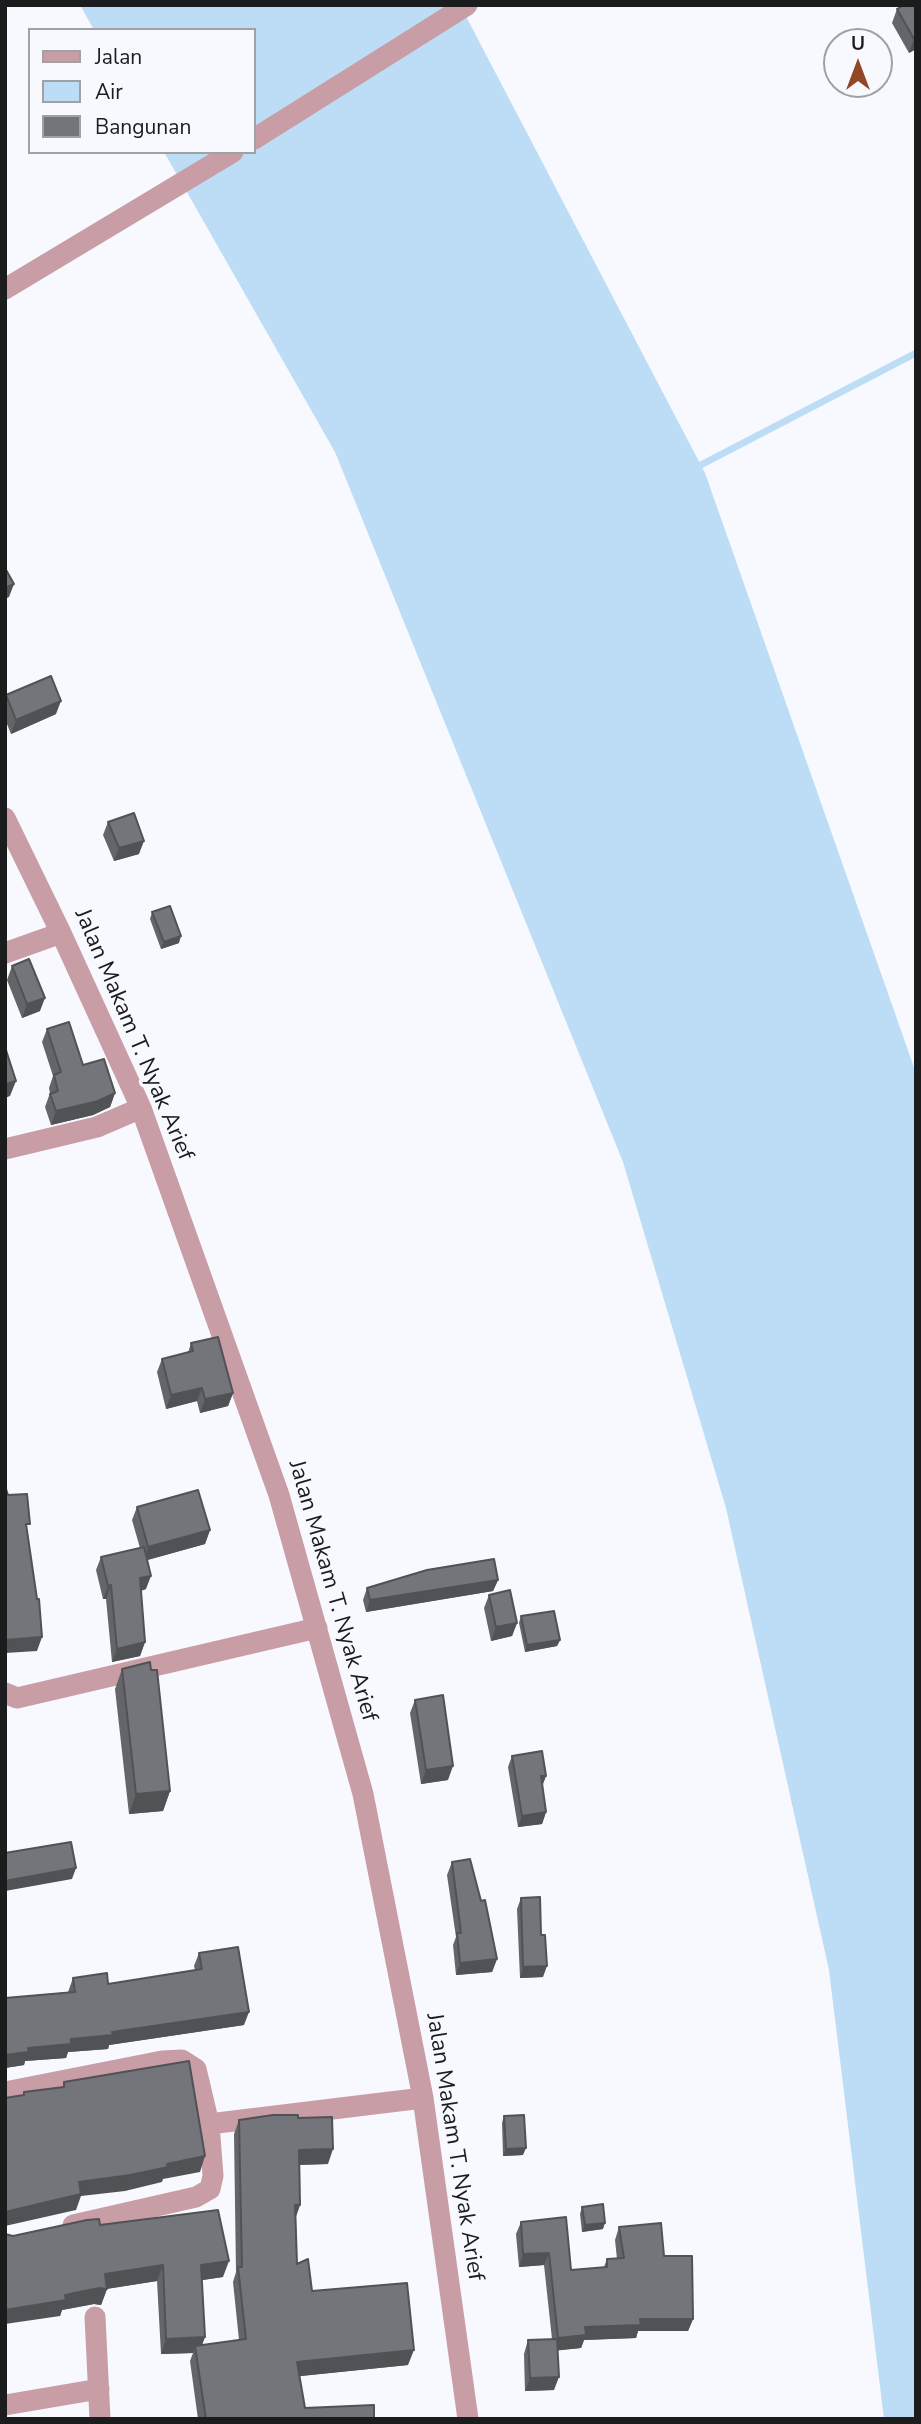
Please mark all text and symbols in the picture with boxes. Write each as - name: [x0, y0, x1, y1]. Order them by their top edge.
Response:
- legend: [28, 28, 256, 154]
- north arrow: [823, 28, 893, 98]
- text: U: [851, 31, 865, 57]
- text: Jalan: [95, 43, 142, 71]
- text: Air: [95, 78, 123, 106]
- text: Bangunan: [95, 113, 191, 141]
- street label: Jalan Makam T. Nyak Arief: [67, 905, 199, 1165]
- street label: Jalan Makam T. Nyak Arief: [281, 1457, 383, 1725]
- street label: Jalan Makam T. Nyak Arief: [419, 2011, 489, 2283]

